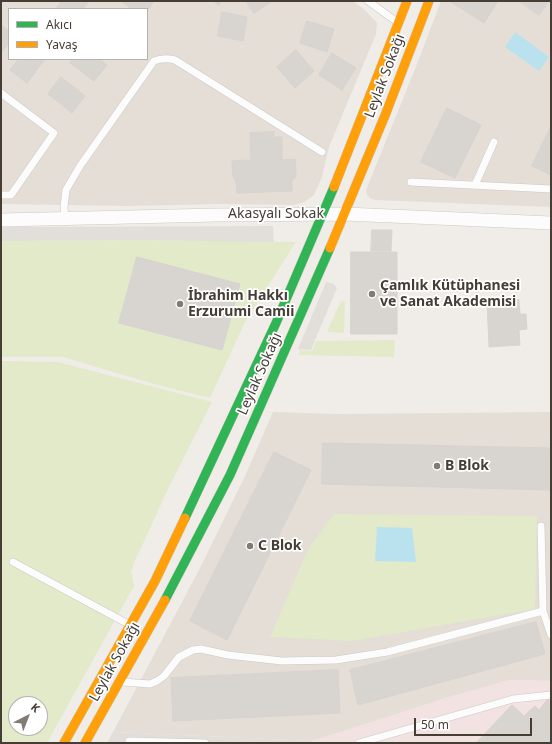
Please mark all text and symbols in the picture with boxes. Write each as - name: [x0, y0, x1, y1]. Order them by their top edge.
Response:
- legend: [8, 8, 148, 60]
- text: Akıcı: [46, 16, 72, 33]
- street label: Leylak Sokağı: [361, 32, 409, 120]
- text: Yavaş: [46, 36, 78, 53]
- street label: Akasyalı Sokak: [228, 206, 324, 222]
- place label: Çamlık Kütüphanesi ve Sanat Akademisi: [380, 278, 520, 310]
- place label: İbrahim Hakkı Erzurumi Camii: [188, 288, 294, 320]
- marker: Çamlık Kütüphanesi ve Sanat Akademisi: [367, 289, 377, 299]
- marker: İbrahim Hakkı Erzurumi Camii: [175, 299, 185, 309]
- street label: Leylak Sokağı: [234, 330, 286, 418]
- place label: B Blok: [445, 458, 489, 474]
- marker: B Blok: [432, 461, 442, 471]
- place label: C Blok: [258, 538, 302, 554]
- marker: C Blok: [245, 541, 255, 551]
- street label: Leylak Sokağı: [86, 619, 144, 705]
- north arrow: [8, 696, 48, 736]
- text: K: [28, 699, 43, 715]
- scale bar: [416, 710, 534, 736]
- text: 50 m: [421, 716, 449, 733]

